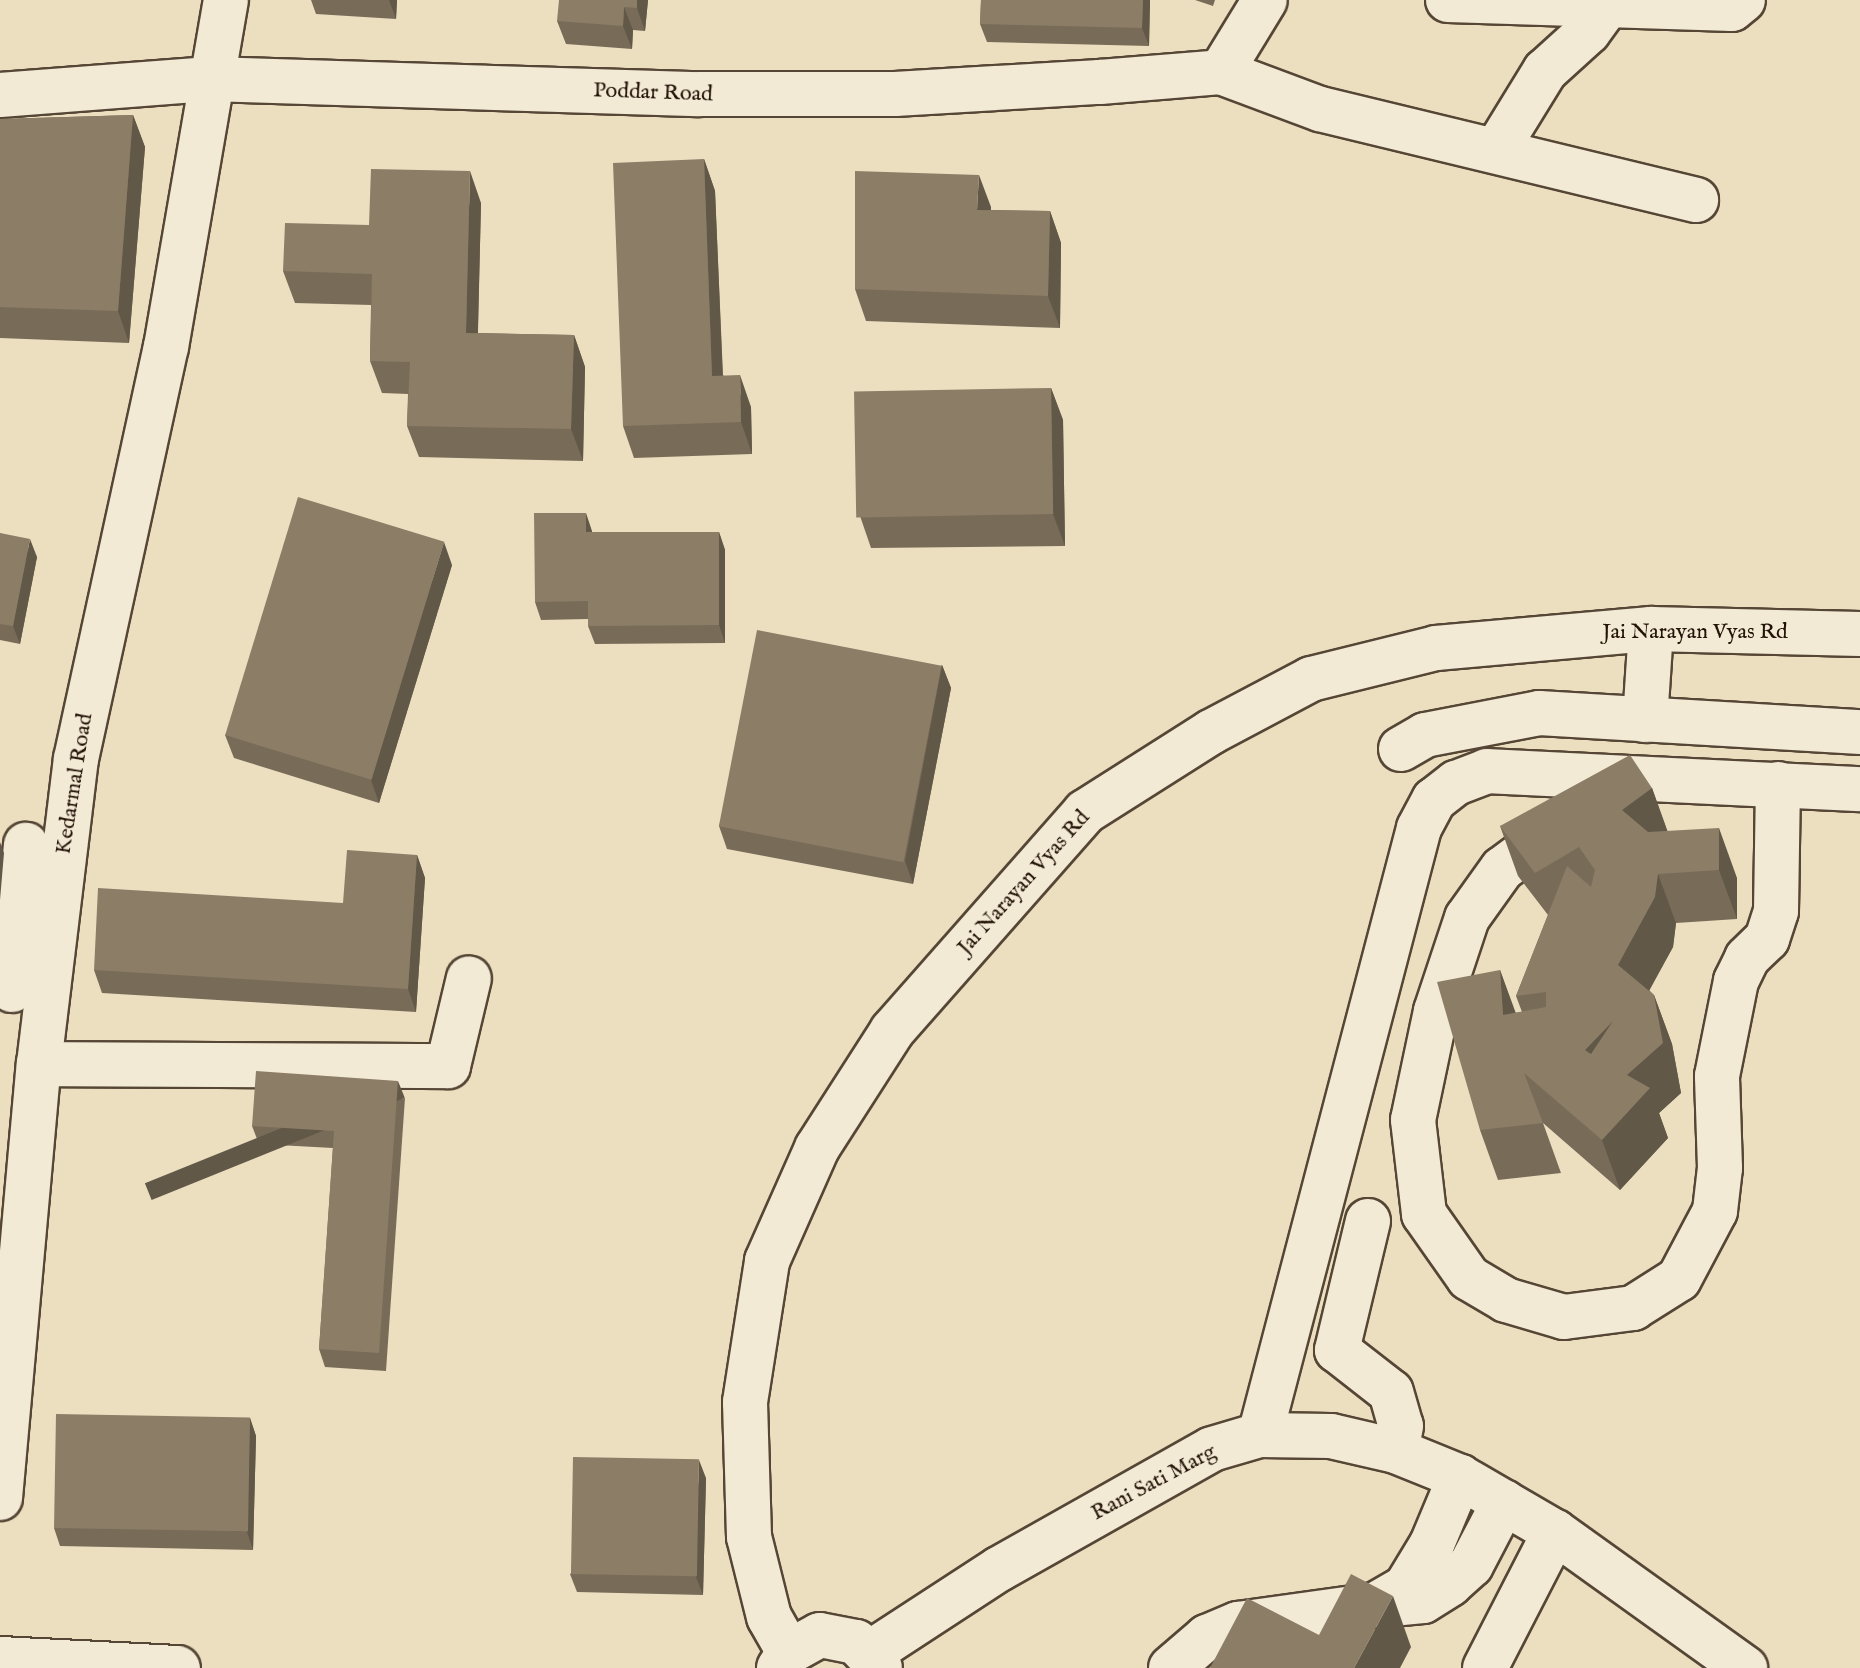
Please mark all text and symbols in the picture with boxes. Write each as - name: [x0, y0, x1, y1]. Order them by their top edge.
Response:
- street label: Poddar Road: [593, 78, 713, 108]
- street label: Jai Narayan Vyas Rd: [1602, 620, 1788, 646]
- street label: Kedarmal Road: [51, 712, 99, 856]
- street label: Jai Narayan Vyas Rd: [952, 805, 1096, 961]
- street label: Rani Sati Marg: [1087, 1439, 1221, 1527]

